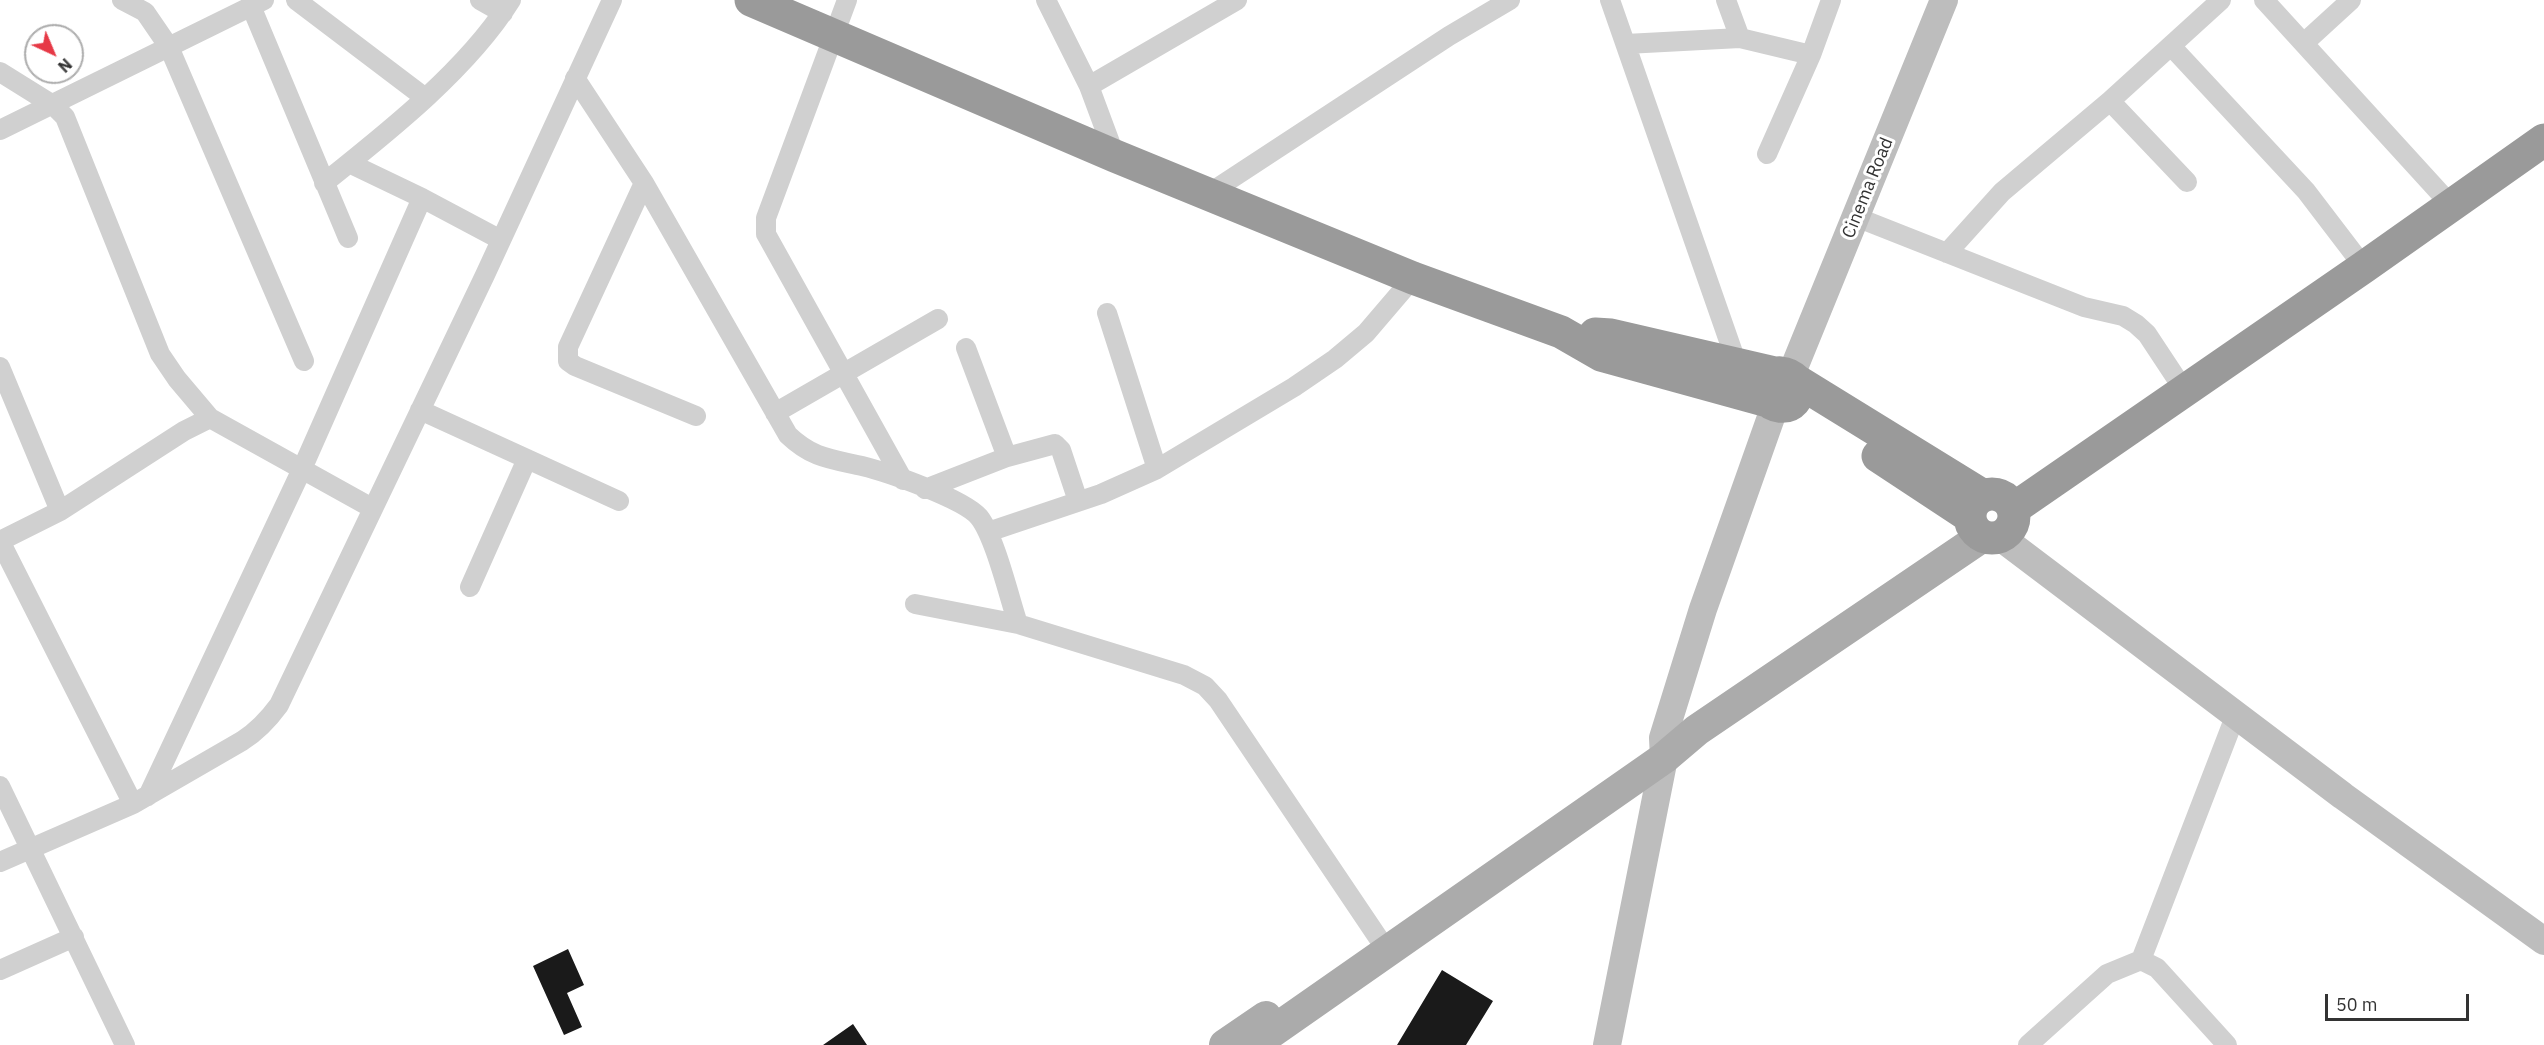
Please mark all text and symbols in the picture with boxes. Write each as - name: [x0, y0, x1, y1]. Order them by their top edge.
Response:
- north arrow: [24, 24, 84, 84]
- text: N: [54, 54, 76, 77]
- street label: Cinema Road: [1838, 134, 1898, 242]
- scale bar: [2328, 982, 2472, 1020]
- text: 50 m: [2336, 993, 2378, 1016]

